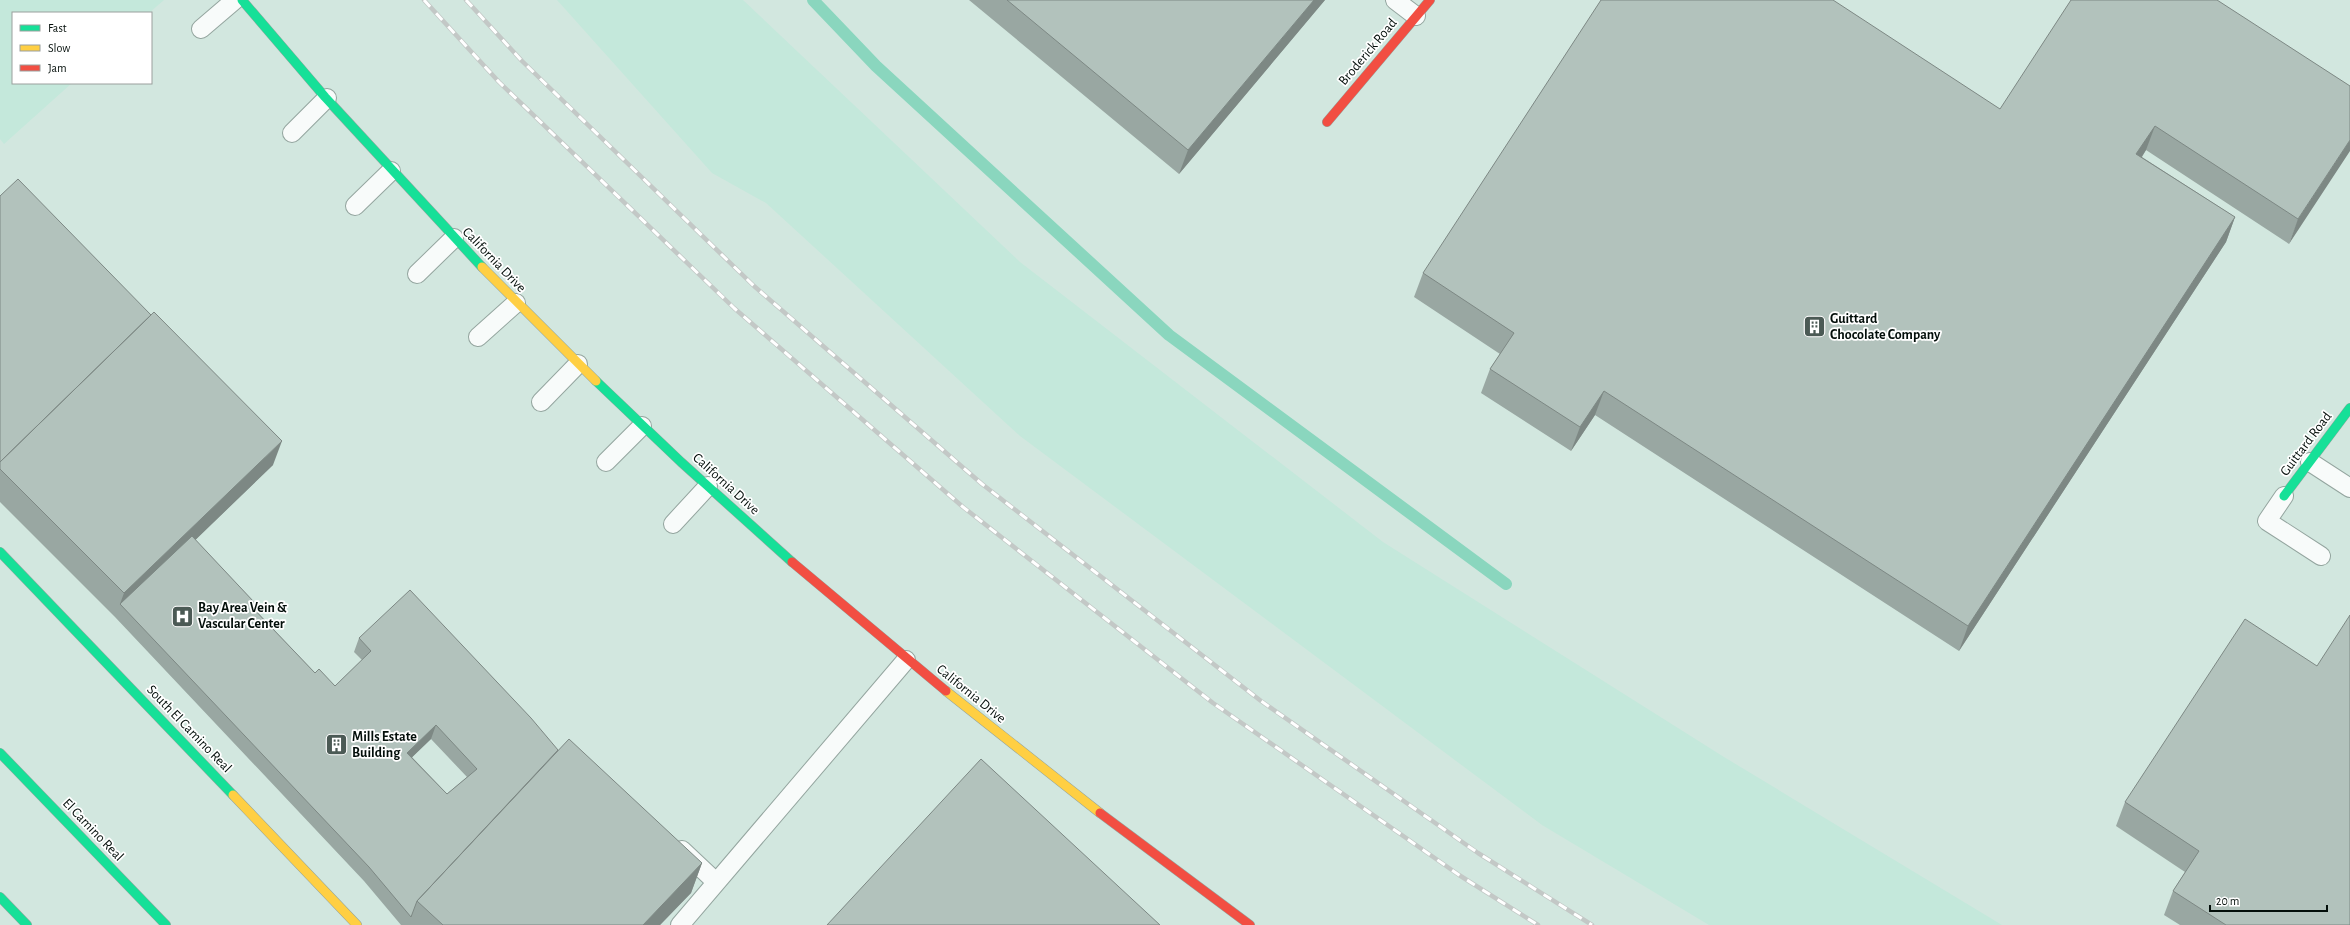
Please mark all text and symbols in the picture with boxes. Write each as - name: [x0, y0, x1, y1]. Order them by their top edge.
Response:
- legend: [12, 12, 152, 84]
- street label: Broderick Road: [1336, 16, 1400, 88]
- text: Fast: [48, 22, 67, 34]
- text: Slow: [48, 42, 70, 54]
- text: Jam: [48, 62, 67, 74]
- street label: California Drive: [460, 225, 528, 295]
- place label: Guittard Chocolate Company: [1830, 312, 1941, 342]
- building icon: Guittard Chocolate Company: [1802, 314, 1828, 340]
- street label: Guittard Road: [2278, 410, 2334, 478]
- street label: California Drive: [690, 451, 762, 517]
- place label: Bay Area Vein & Vascular Center: [198, 601, 287, 631]
- hospital icon: Bay Area Vein & Vascular Center: [170, 603, 196, 629]
- street label: California Drive: [934, 662, 1008, 726]
- street label: South El Camino Real: [144, 683, 234, 775]
- place label: Mills Estate Building: [352, 730, 417, 760]
- building icon: Mills Estate Building: [324, 732, 350, 758]
- street label: El Camino Real: [60, 796, 126, 864]
- scale bar: [2210, 887, 2327, 913]
- text: 20 m: [2216, 895, 2239, 907]

